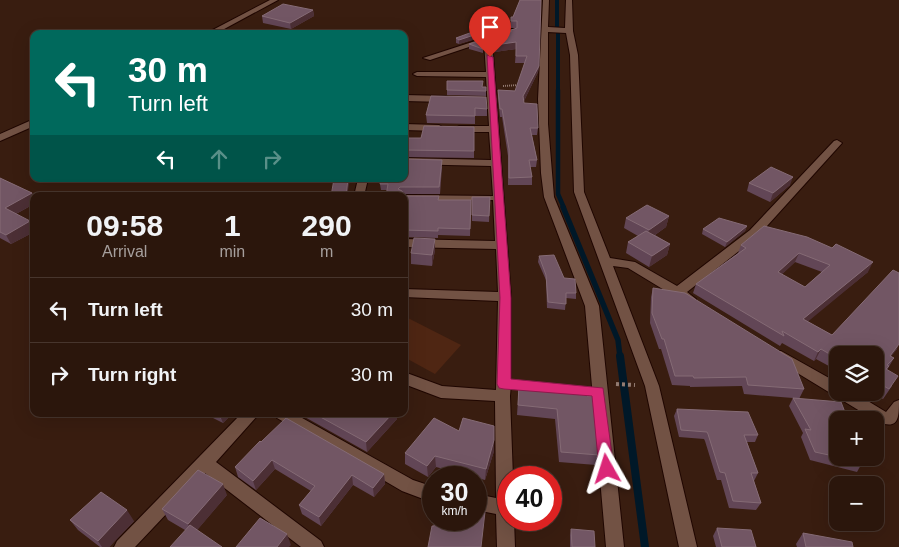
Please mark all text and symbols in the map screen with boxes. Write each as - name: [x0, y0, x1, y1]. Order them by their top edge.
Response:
- pin: [469, 6, 511, 57]
- icon: arrive: [476, 13, 504, 41]
- icon: left: [45, 50, 110, 115]
- text: 30 m: [128, 50, 208, 89]
- text: Turn left: [128, 91, 208, 116]
- icon: left: [152, 145, 180, 173]
- icon: ahead: [205, 145, 233, 173]
- icon: right: [258, 145, 286, 173]
- text: 09:58: [86, 209, 163, 242]
- text: 1: [224, 209, 241, 242]
- text: 290: [302, 209, 352, 242]
- text: Arrival: [102, 243, 147, 260]
- text: min: [219, 243, 245, 260]
- text: m: [320, 243, 333, 260]
- icon: left: [45, 296, 73, 324]
- text: Turn left: [88, 299, 163, 320]
- text: 30 m: [351, 299, 393, 320]
- map controls: [829, 346, 884, 531]
- button: layers: [829, 346, 884, 401]
- icon: right: [45, 361, 73, 389]
- text: Turn right: [88, 364, 176, 385]
- text: 30 m: [351, 364, 393, 385]
- button: +: [829, 411, 884, 466]
- position arrow: [580, 442, 632, 494]
- speed limit sign: 40: [497, 466, 562, 531]
- button: −: [829, 476, 884, 531]
- text: 30: [441, 478, 468, 506]
- text: km/h: [441, 504, 468, 518]

